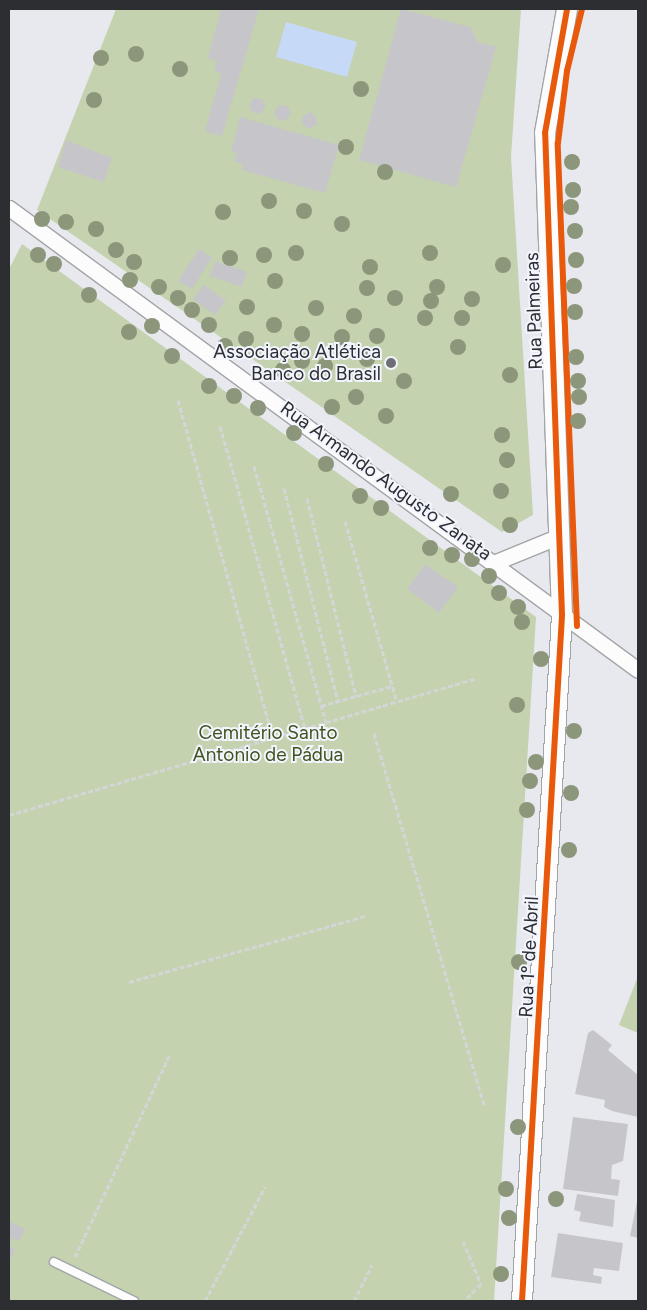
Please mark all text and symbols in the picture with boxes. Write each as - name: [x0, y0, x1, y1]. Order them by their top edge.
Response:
- street label: Rua Palmeiras: [521, 252, 547, 370]
- place label: Associação Atlética Banco do Brasil: [213, 341, 381, 385]
- marker: Associação Atlética Banco do Brasil: [385, 357, 397, 369]
- street label: Rua Armando Augusto Zanata: [276, 397, 496, 565]
- park label: Cemitério Santo Antonio de Pádua: [193, 722, 343, 766]
- street label: Rua 1º de Abril: [514, 896, 544, 1018]

